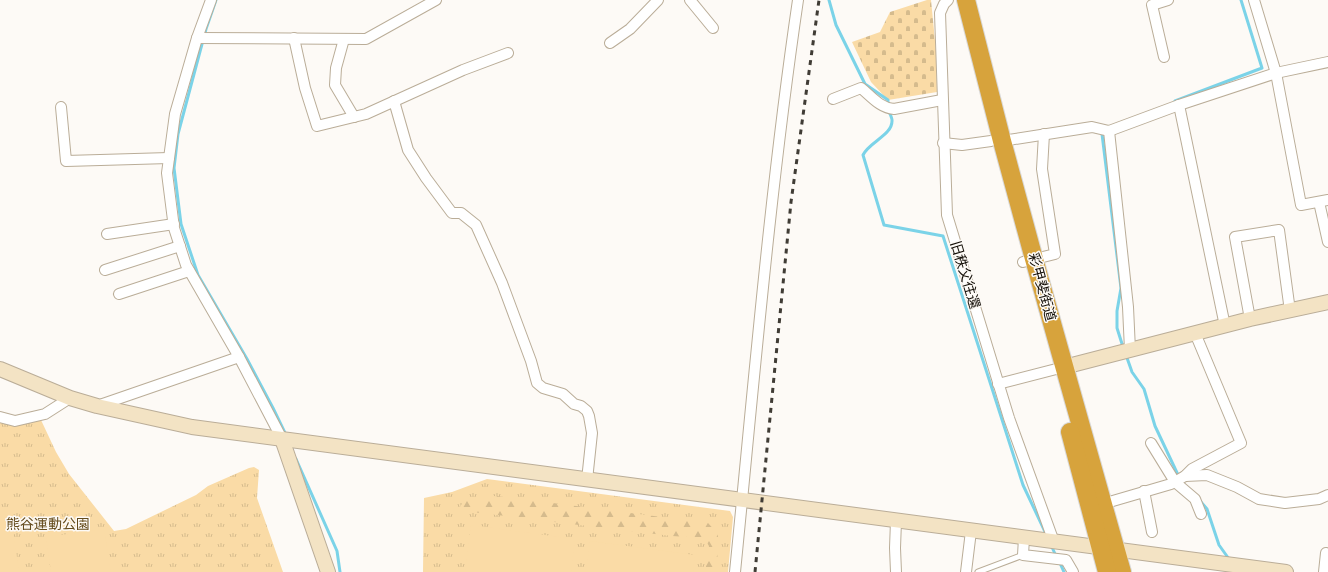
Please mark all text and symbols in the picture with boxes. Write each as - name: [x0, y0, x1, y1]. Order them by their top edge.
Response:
- street label: 旧秩父往還: [947, 239, 983, 311]
- street label: 彩甲斐街道: [1025, 251, 1059, 323]
- park label: 熊谷運動公園: [6, 516, 90, 533]

